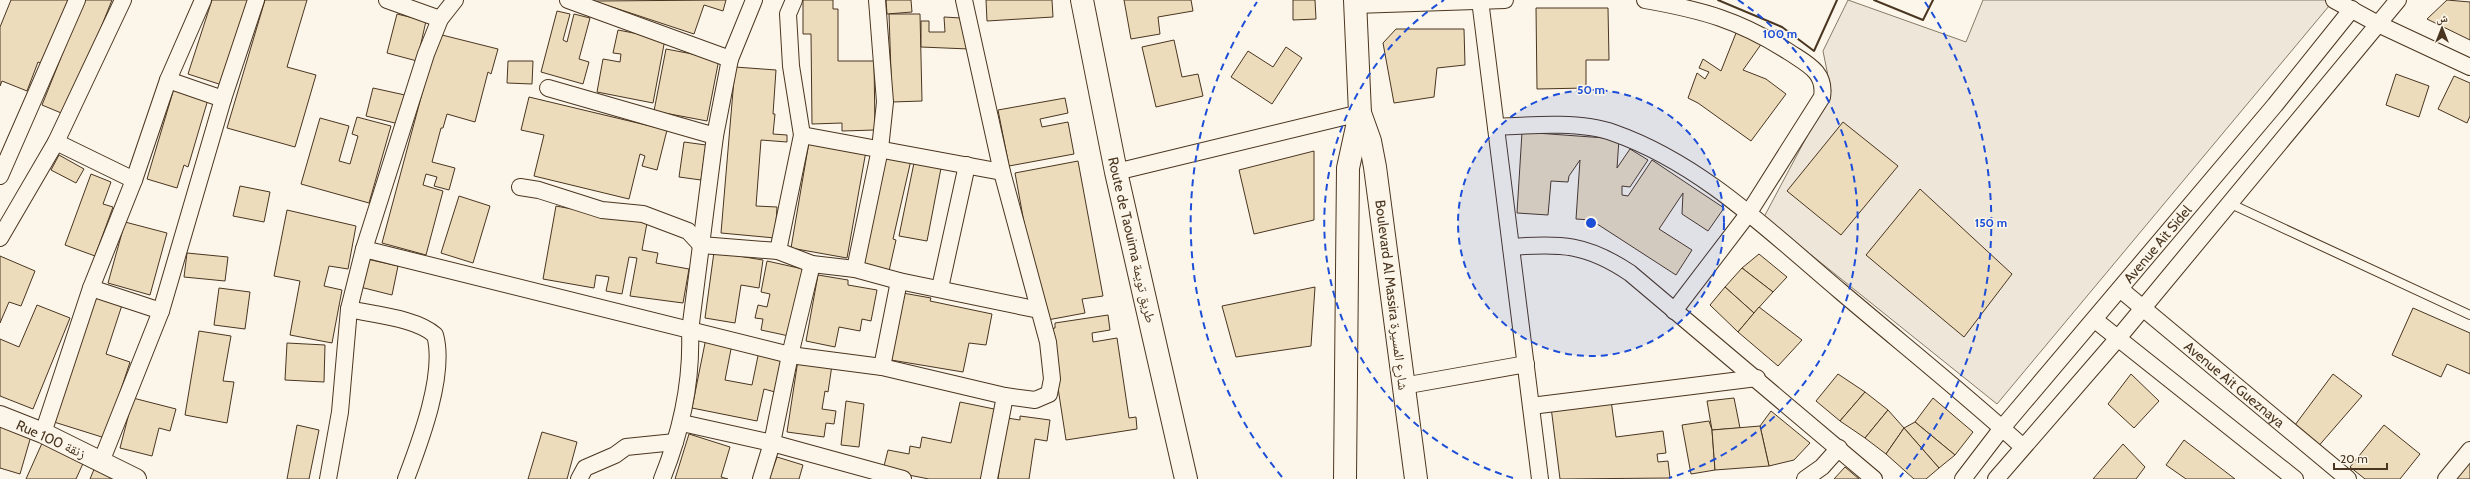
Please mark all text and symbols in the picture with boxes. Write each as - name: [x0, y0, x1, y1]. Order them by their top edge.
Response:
- north arrow: [2422, 8, 2462, 48]
- text: ش: [2436, 11, 2448, 26]
- text: 100 m: [1763, 26, 1797, 41]
- text: 50 m: [1577, 82, 1605, 97]
- street label: Route de Taouima طريق تويمة: [1103, 155, 1160, 325]
- street label: Boulevard Al Massira شارع المسيرة: [1370, 199, 1413, 391]
- street label: Avenue Ait Sidel: [2119, 201, 2196, 287]
- text: 150 m: [1975, 215, 2007, 230]
- centre of rings: [1584, 216, 1598, 230]
- street label: Avenue Ait Gueznaya: [2180, 337, 2289, 432]
- street label: Rue 100 زنقة: [13, 416, 89, 462]
- scale bar: [2334, 445, 2387, 471]
- text: 20 m: [2340, 451, 2368, 466]

